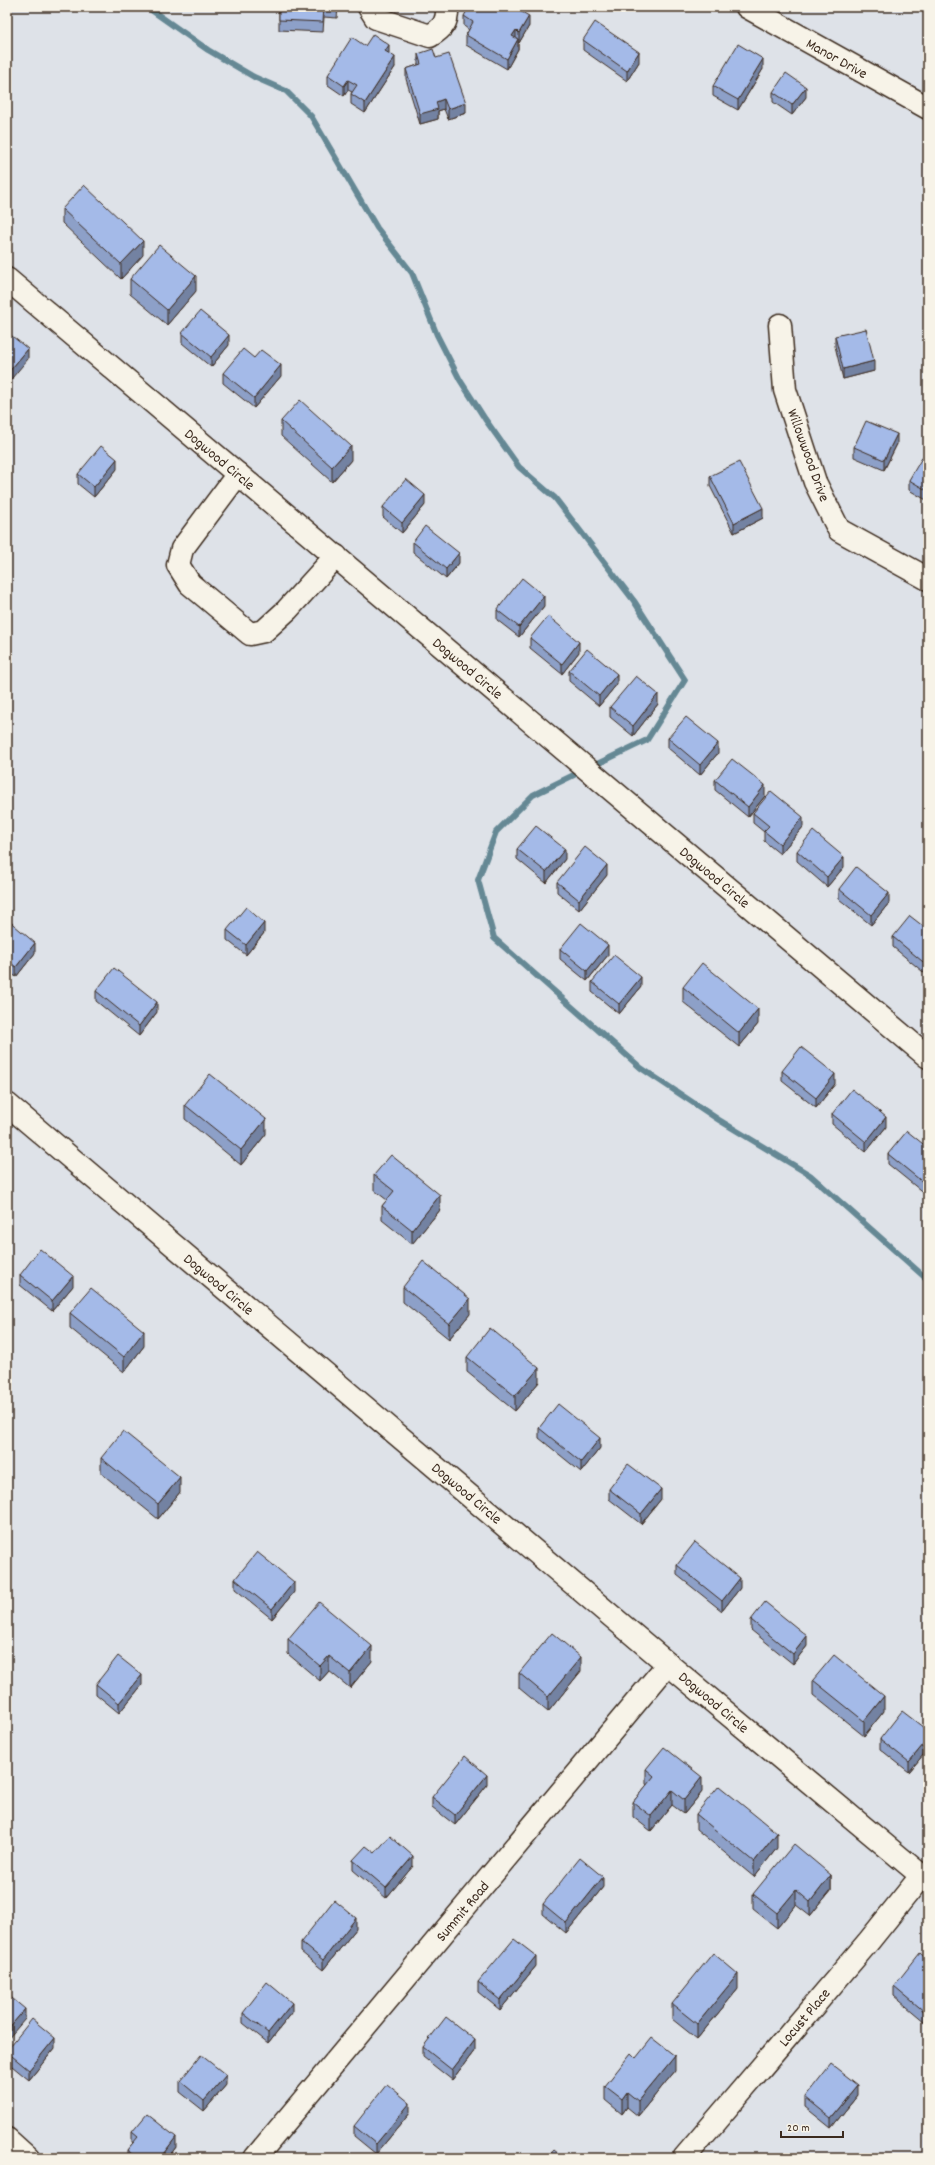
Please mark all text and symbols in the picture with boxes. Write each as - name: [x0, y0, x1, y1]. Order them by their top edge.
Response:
- street label: Manor Drive: [801, 34, 871, 86]
- street label: Willowwood Drive: [780, 406, 834, 505]
- street label: Dogwood Circle: [179, 424, 259, 497]
- street label: Dogwood Circle: [427, 633, 507, 706]
- street label: Dogwood Circle: [674, 842, 754, 915]
- street label: Dogwood Circle: [178, 1249, 258, 1322]
- street label: Dogwood Circle: [426, 1458, 506, 1531]
- street label: Dogwood Circle: [673, 1667, 753, 1740]
- street label: Summit Road: [431, 1877, 496, 1947]
- street label: Locust Place: [774, 1984, 837, 2052]
- scale bar: [781, 2113, 843, 2139]
- text: 20 m: [787, 2120, 810, 2137]

